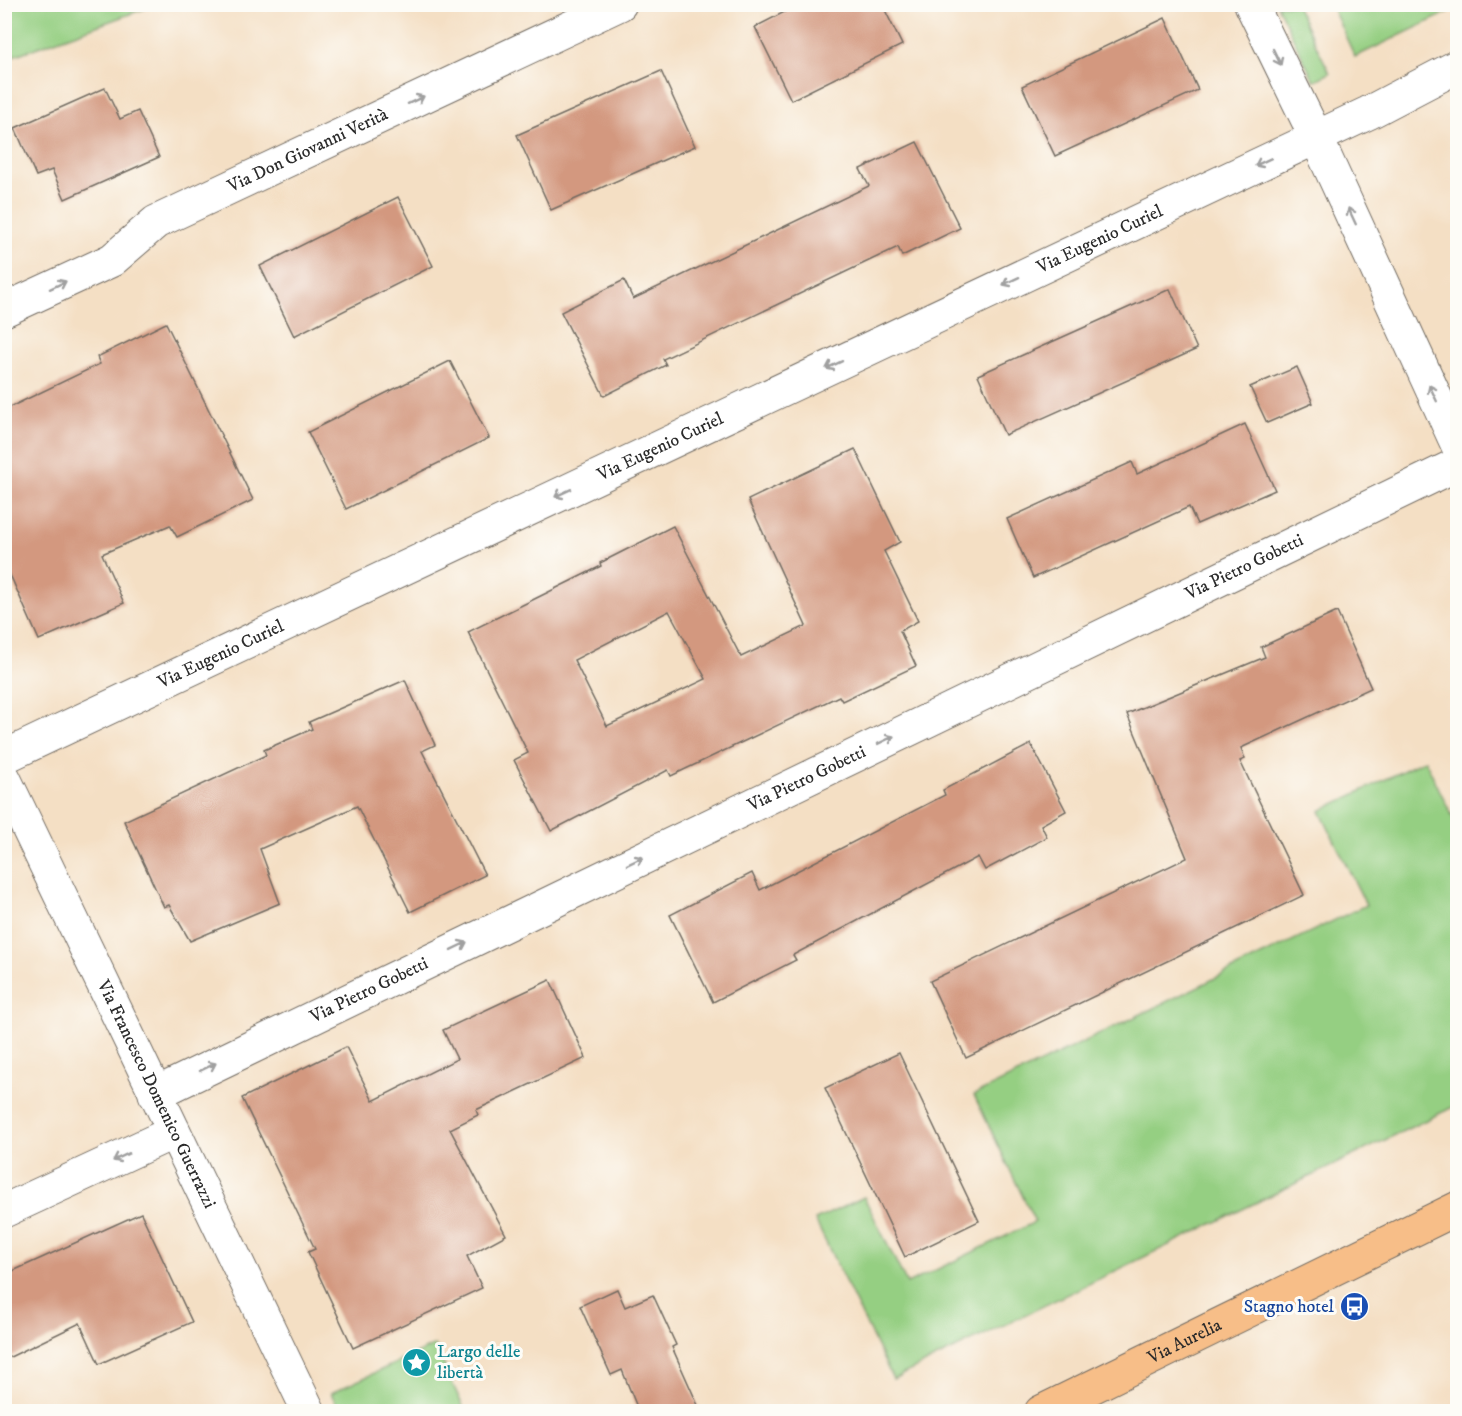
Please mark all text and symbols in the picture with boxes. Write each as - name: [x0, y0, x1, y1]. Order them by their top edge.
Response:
- one-way arrow: [1271, 48, 1283, 66]
- one-way arrow: [407, 94, 425, 106]
- street label: Via Don Giovanni Verità: [223, 103, 392, 198]
- one-way arrow: [1254, 156, 1272, 168]
- street label: Via Eugenio Curiel: [1033, 200, 1167, 279]
- one-way arrow: [1345, 207, 1357, 225]
- one-way arrow: [1002, 276, 1020, 288]
- one-way arrow: [48, 279, 66, 290]
- one-way arrow: [826, 359, 844, 371]
- one-way arrow: [1427, 384, 1438, 403]
- street label: Via Eugenio Curiel: [593, 408, 728, 487]
- one-way arrow: [555, 487, 573, 499]
- street label: Via Pietro Gobetti: [1181, 529, 1307, 606]
- street label: Via Eugenio Curiel: [154, 615, 288, 694]
- one-way arrow: [876, 733, 894, 745]
- street label: Via Pietro Gobetti: [743, 741, 869, 817]
- one-way arrow: [625, 855, 643, 866]
- one-way arrow: [449, 939, 467, 951]
- street label: Via Pietro Gobetti: [306, 953, 432, 1029]
- street label: Via Francesco Domenico Guerrazzi: [92, 976, 220, 1212]
- one-way arrow: [198, 1061, 216, 1073]
- one-way arrow: [113, 1152, 131, 1164]
- bus stop icon: Stagno hotel: [1339, 1291, 1371, 1323]
- place label: Stagno hotel: [1244, 1296, 1335, 1318]
- street label: Via Aurelia: [1143, 1314, 1226, 1369]
- place label: Largo delle libertà: [437, 1341, 520, 1384]
- place icon: Largo delle libertà: [400, 1346, 432, 1378]

